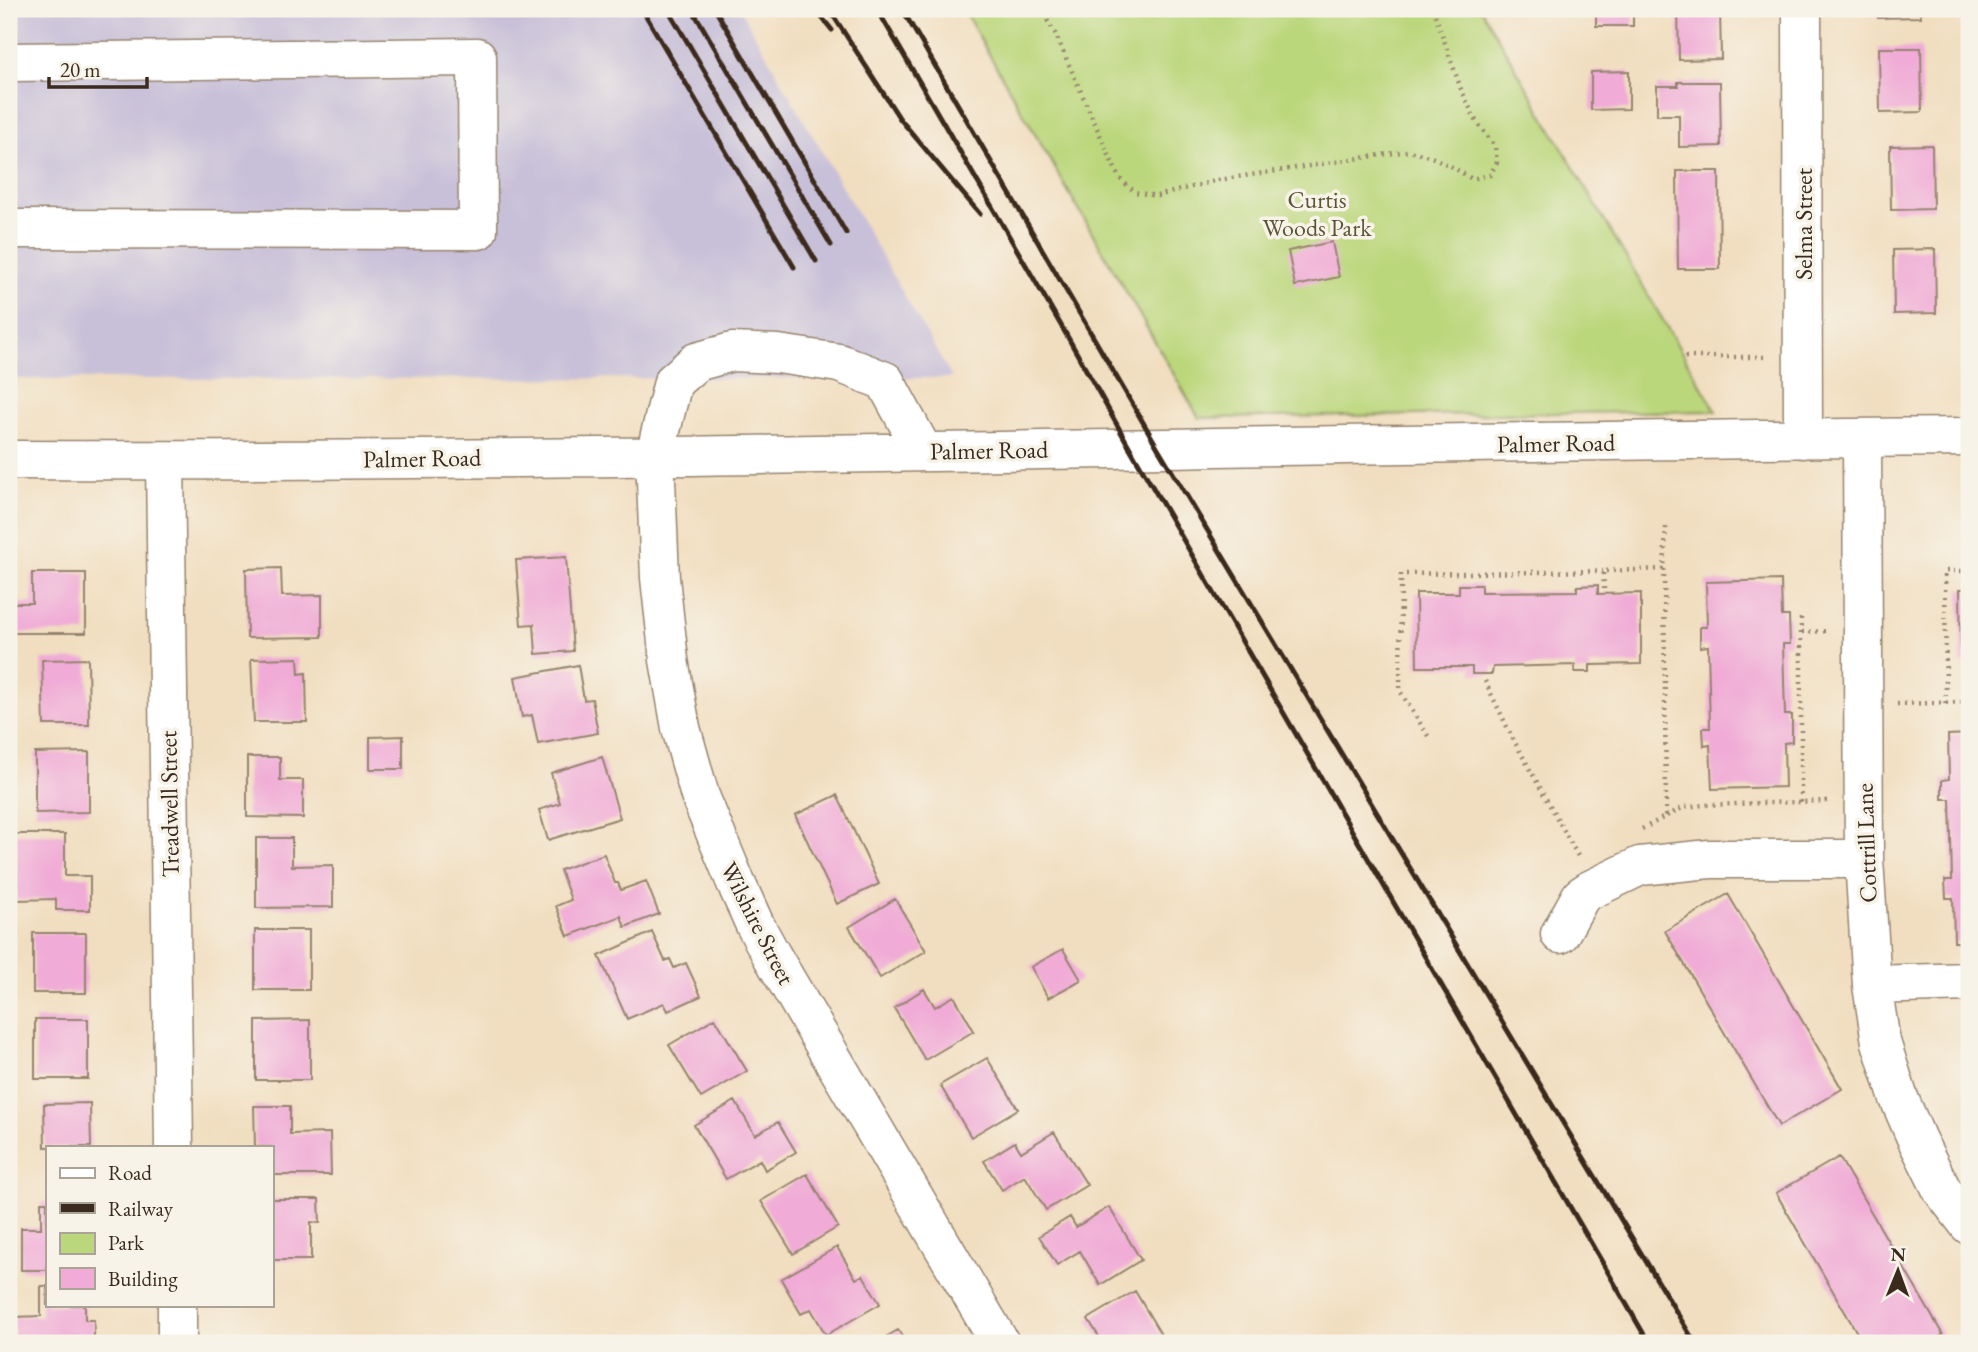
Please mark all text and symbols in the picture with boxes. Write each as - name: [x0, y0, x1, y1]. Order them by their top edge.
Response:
- scale bar: [49, 46, 147, 90]
- text: 20 m: [60, 56, 101, 83]
- street label: Selma Street: [1788, 168, 1819, 280]
- park label: Curtis Woods Park: [1263, 184, 1372, 243]
- street label: Palmer Road: [1497, 426, 1616, 460]
- street label: Palmer Road: [930, 433, 1049, 467]
- street label: Palmer Road: [363, 441, 482, 475]
- street label: Treadwell Street: [152, 730, 186, 878]
- street label: Cottrill Lane: [1848, 783, 1884, 903]
- street label: Wilshire Street: [714, 856, 802, 990]
- legend: [46, 1146, 273, 1306]
- text: Road: [108, 1159, 152, 1186]
- text: Railway: [108, 1195, 174, 1222]
- text: Park: [108, 1229, 145, 1256]
- north arrow: [1862, 1236, 1932, 1306]
- text: N: [1890, 1242, 1907, 1267]
- text: Building: [108, 1265, 178, 1292]

